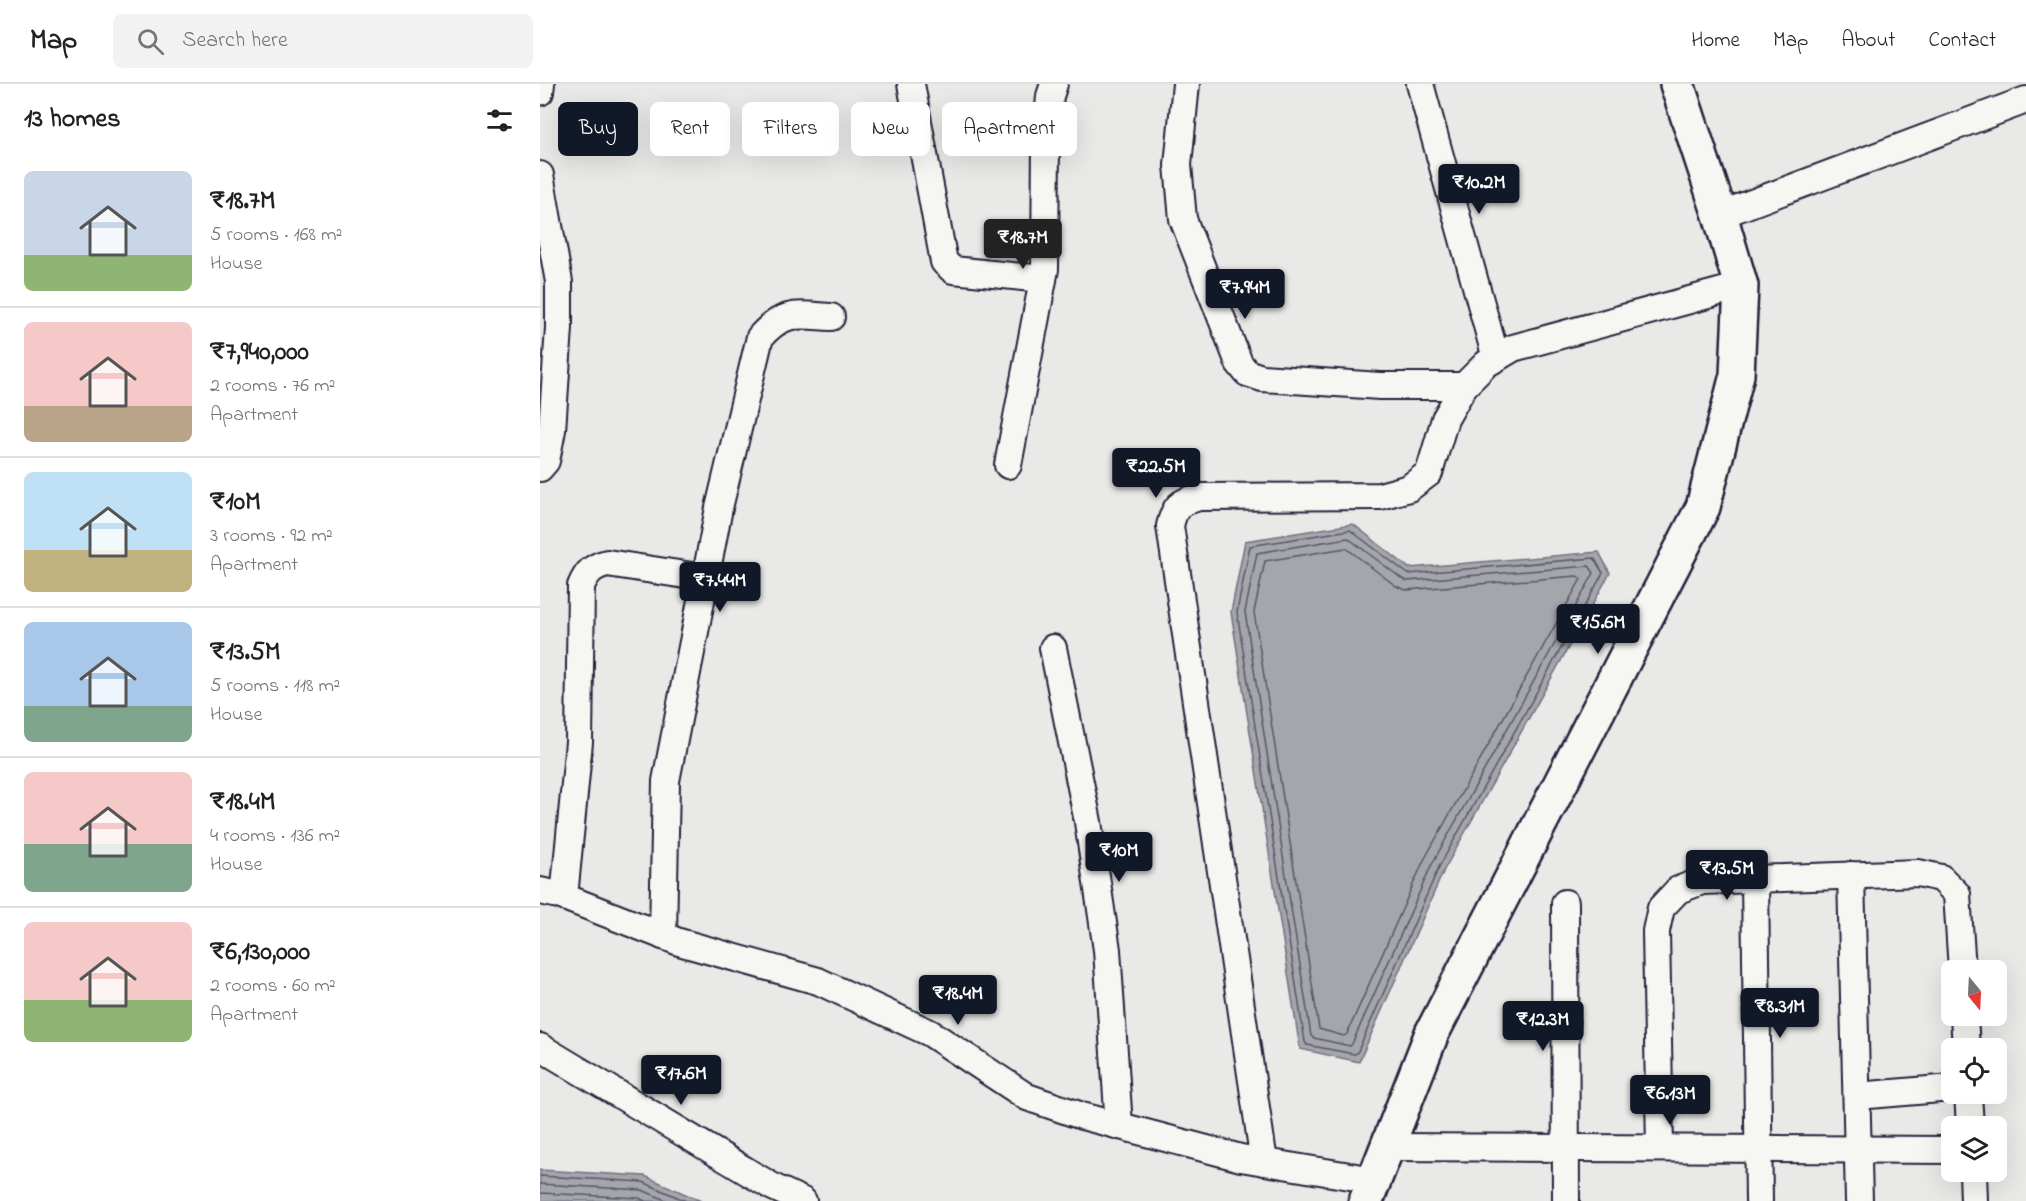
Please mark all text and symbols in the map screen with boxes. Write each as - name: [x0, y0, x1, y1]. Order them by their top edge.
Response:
- search box: [113, 14, 533, 68]
- text: Map: [30, 21, 77, 62]
- icon: search: [134, 25, 167, 58]
- text: Search here: [182, 25, 288, 57]
- text: Home: [1691, 26, 1740, 56]
- text: Map: [1773, 26, 1808, 56]
- text: About: [1841, 26, 1895, 56]
- text: Contact: [1928, 26, 1996, 56]
- text: 13 homes: [24, 101, 120, 139]
- chip: Buy: [558, 102, 638, 156]
- chip: Rent: [650, 102, 730, 156]
- chip: Filters: [742, 102, 839, 156]
- chip: New: [851, 102, 930, 156]
- chip: Apartment: [942, 102, 1077, 156]
- icon: filters: [483, 104, 516, 137]
- pin: ₹10.2M: [1430, 164, 1528, 215]
- text: ₹10.2M: [1452, 169, 1506, 198]
- text: ₹18.7M: [210, 183, 275, 221]
- icon: home: [72, 195, 144, 267]
- pin: ₹18.7M: [974, 219, 1072, 270]
- text: 5 rooms · 168 m²: [210, 221, 343, 250]
- text: ₹18.7M: [998, 224, 1048, 253]
- text: House: [210, 250, 263, 279]
- pin: ₹7.94M: [1196, 269, 1294, 320]
- text: ₹7.94M: [1220, 274, 1270, 303]
- text: ₹7,940,000: [210, 334, 309, 372]
- icon: home: [72, 346, 144, 418]
- text: 2 rooms · 76 m²: [210, 372, 335, 401]
- text: Apartment: [210, 401, 298, 430]
- pin: ₹22.5M: [1107, 448, 1205, 499]
- text: ₹22.5M: [1126, 453, 1186, 482]
- text: ₹10M: [210, 484, 261, 522]
- icon: home: [72, 496, 144, 568]
- text: 3 rooms · 92 m²: [210, 522, 333, 551]
- text: Apartment: [210, 551, 298, 580]
- pin: ₹7.44M: [671, 562, 769, 613]
- text: ₹7.44M: [694, 567, 746, 596]
- pin: ₹15.6M: [1549, 604, 1647, 655]
- text: ₹15.6M: [1571, 609, 1625, 638]
- text: ₹13.5M: [210, 634, 281, 672]
- icon: home: [72, 646, 144, 718]
- text: 5 rooms · 118 m²: [210, 672, 340, 701]
- text: House: [210, 701, 263, 730]
- text: ₹18.4M: [210, 784, 275, 822]
- icon: home: [72, 796, 144, 868]
- text: 4 rooms · 136 m²: [210, 822, 340, 851]
- pin: ₹10M: [1083, 832, 1155, 883]
- text: ₹10M: [1099, 837, 1139, 866]
- pin: ₹13.5M: [1678, 850, 1776, 901]
- text: House: [210, 851, 263, 880]
- text: ₹13.5M: [1700, 855, 1754, 884]
- text: ₹6,130,000: [210, 934, 310, 972]
- icon: home: [72, 946, 144, 1018]
- north arrow: [1941, 960, 2007, 1026]
- map controls: [1941, 960, 2007, 1182]
- text: 2 rooms · 60 m²: [210, 972, 336, 1001]
- pin: ₹18.4M: [909, 975, 1007, 1026]
- text: ₹18.4M: [933, 980, 983, 1009]
- pin: ₹8.31M: [1731, 988, 1829, 1039]
- text: ₹8.31M: [1755, 993, 1805, 1022]
- text: Apartment: [210, 1001, 298, 1030]
- pin: ₹12.3M: [1494, 1001, 1592, 1052]
- text: ₹12.3M: [1517, 1006, 1569, 1035]
- button: locate: [1941, 1038, 2007, 1104]
- pin: ₹17.6M: [632, 1055, 730, 1106]
- text: ₹17.6M: [655, 1060, 707, 1089]
- pin: ₹6.13M: [1621, 1075, 1719, 1126]
- text: ₹6.13M: [1644, 1080, 1696, 1109]
- button: layers: [1941, 1116, 2007, 1182]

